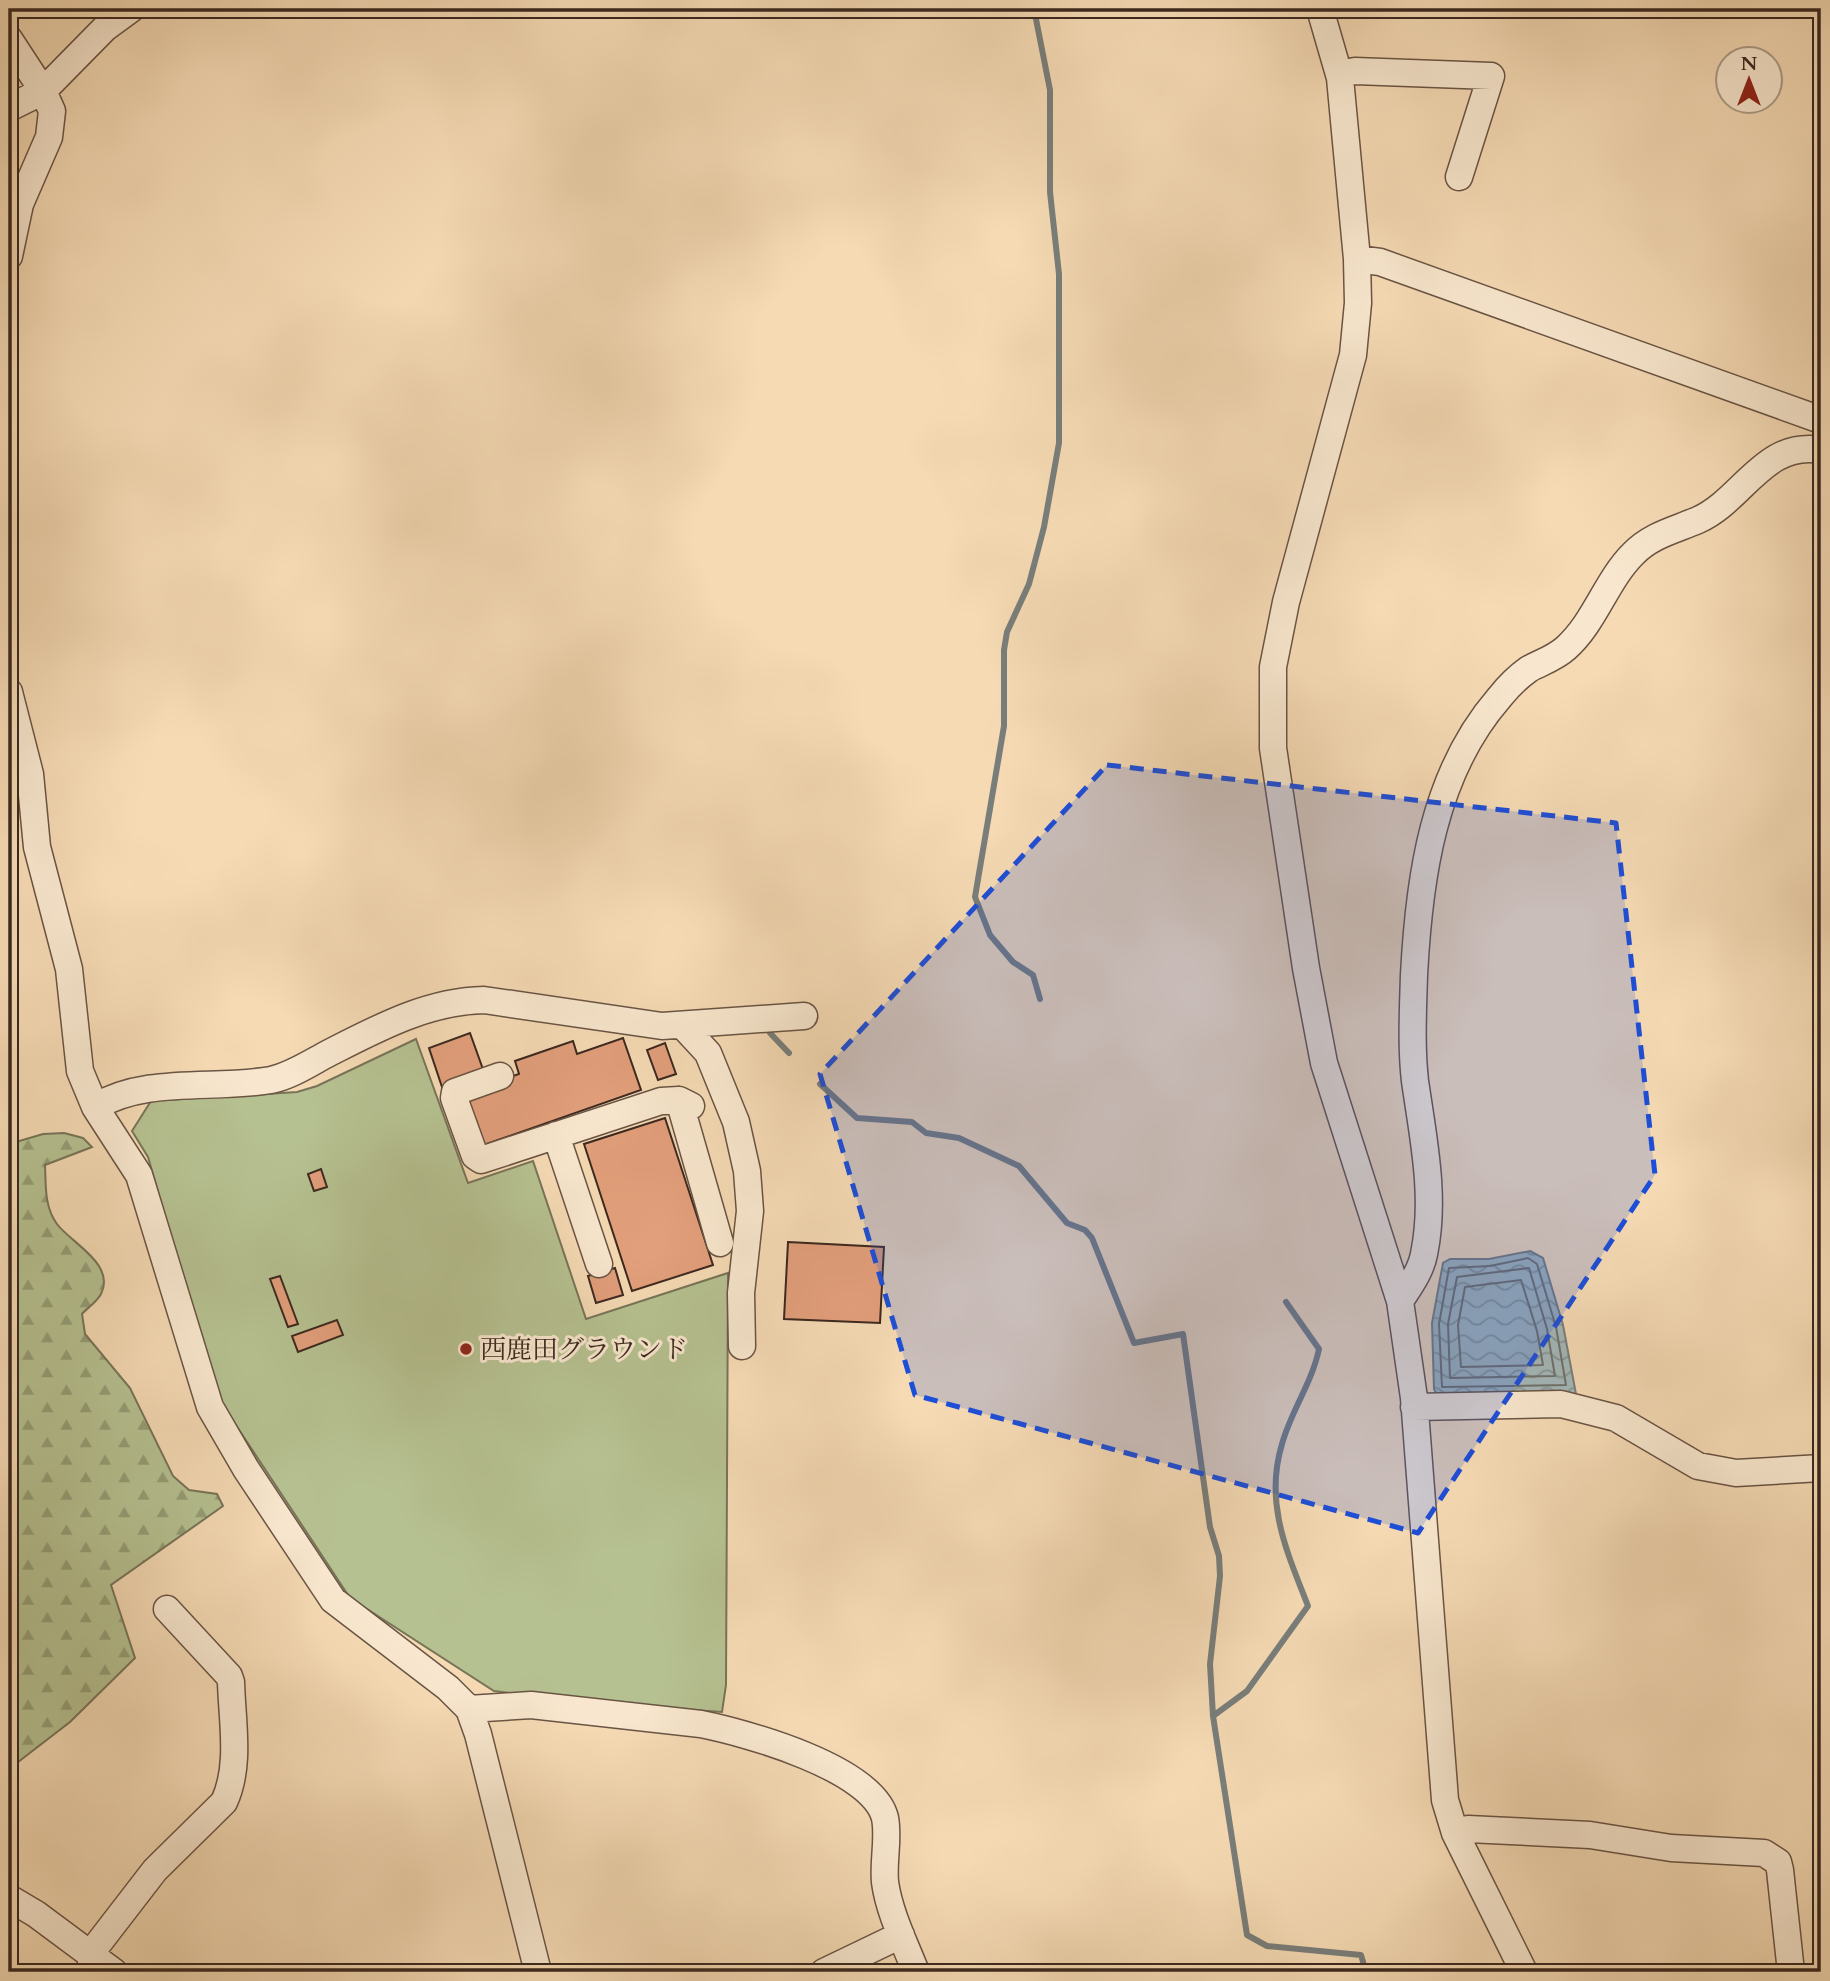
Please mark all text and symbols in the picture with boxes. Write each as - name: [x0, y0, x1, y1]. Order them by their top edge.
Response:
- north arrow: [1714, 46, 1784, 116]
- text: N: [1741, 51, 1758, 77]
- place label: 西鹿田グラウンド: [480, 1332, 688, 1367]
- marker: 西鹿田グラウンド: [458, 1341, 474, 1357]

